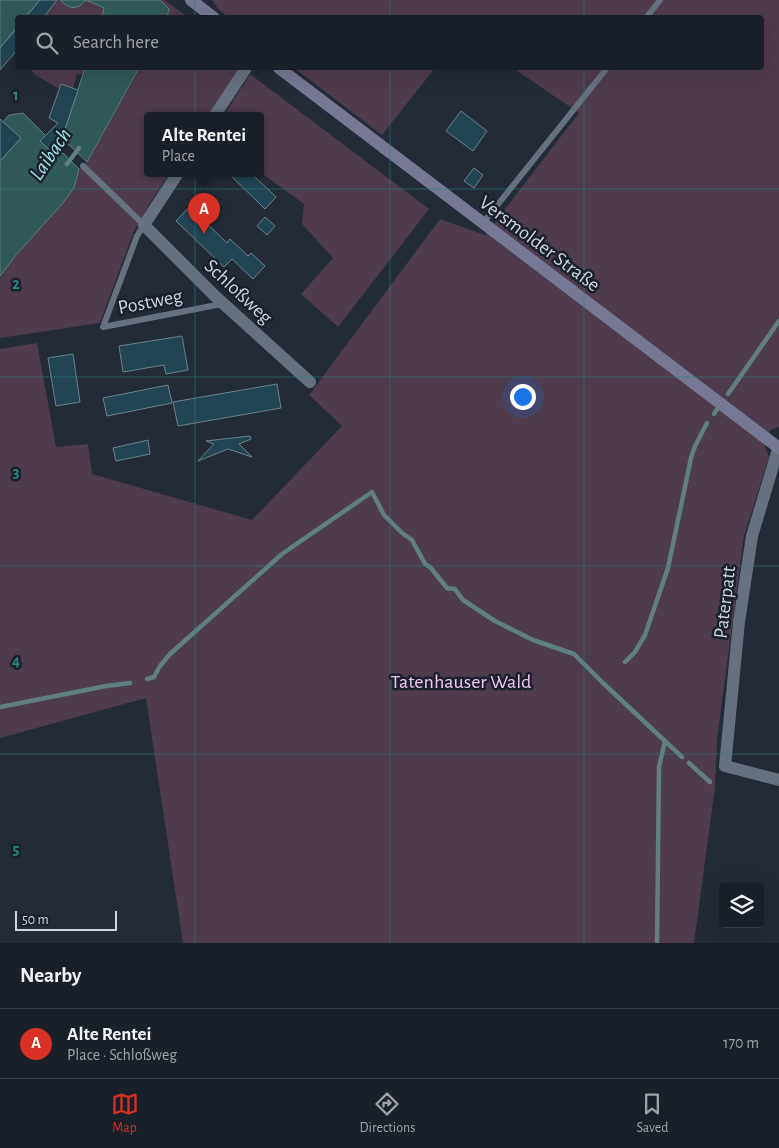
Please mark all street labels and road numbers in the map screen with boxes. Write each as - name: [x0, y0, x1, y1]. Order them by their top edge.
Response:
- street label: Versmolder Straße: [475, 192, 603, 295]
- street label: Schloßweg: [201, 256, 276, 328]
- street label: Postweg: [116, 286, 184, 318]
- street label: Paterpatt: [711, 564, 739, 640]

